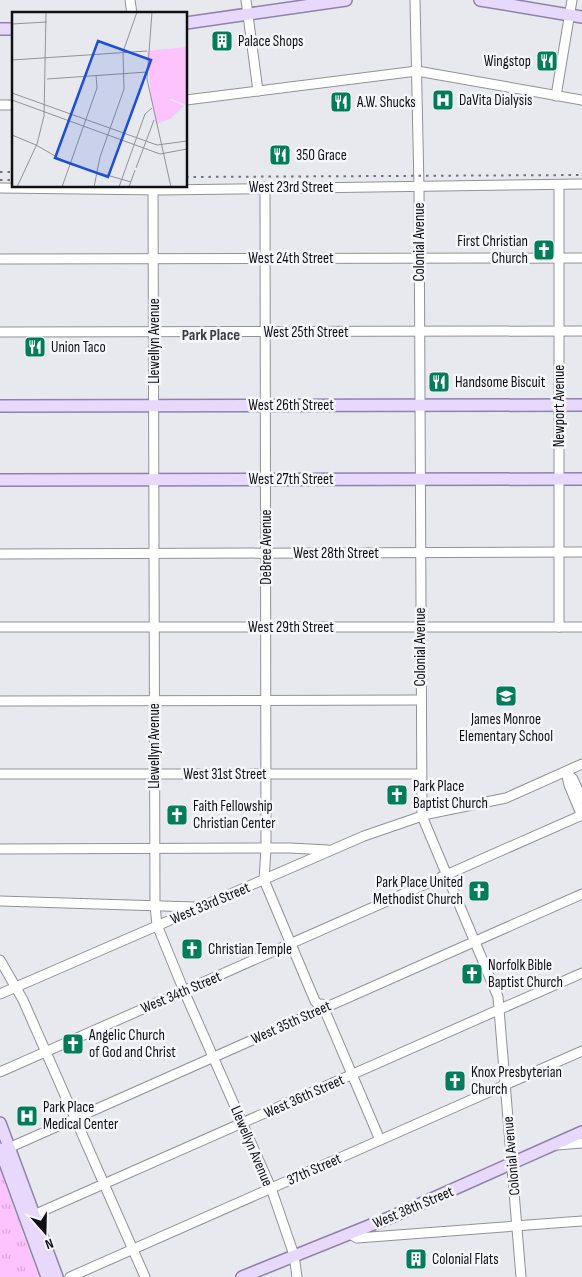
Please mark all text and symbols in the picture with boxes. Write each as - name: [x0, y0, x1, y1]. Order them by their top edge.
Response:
- inset map: [12, 12, 188, 188]
- building icon: Palace Shops: [210, 29, 234, 53]
- place label: Palace Shops: [238, 32, 304, 51]
- restaurant icon: Wingstop: [535, 49, 559, 73]
- place label: Wingstop: [484, 52, 531, 71]
- hospital icon: DaVita Dialysis: [431, 88, 455, 112]
- restaurant icon: A.W. Shucks: [329, 90, 353, 114]
- place label: DaVita Dialysis: [459, 91, 532, 110]
- place label: A.W. Shucks: [356, 93, 416, 112]
- restaurant icon: 350 Grace: [268, 143, 292, 167]
- place label: 350 Grace: [296, 146, 347, 165]
- street label: West 23rd Street: [249, 178, 334, 197]
- street label: Colonial Avenue: [410, 202, 429, 282]
- place label: First Christian Church: [457, 232, 528, 268]
- church icon: First Christian Church: [532, 238, 556, 262]
- street label: West 24th Street: [248, 249, 334, 268]
- street label: Llewellyn Avenue: [145, 298, 164, 384]
- street label: West 25th Street: [263, 323, 349, 342]
- district label: Park Place: [182, 326, 240, 345]
- restaurant icon: Union Taco: [23, 335, 47, 359]
- place label: Union Taco: [51, 338, 106, 357]
- street label: Newport Avenue: [550, 365, 569, 447]
- restaurant icon: Handsome Biscuit: [427, 370, 451, 394]
- place label: Handsome Biscuit: [455, 373, 546, 392]
- street label: West 26th Street: [248, 396, 334, 415]
- street label: West 27th Street: [248, 470, 334, 489]
- street label: DeBree Avenue: [257, 509, 276, 585]
- street label: West 28th Street: [293, 544, 379, 563]
- street label: Colonial Avenue: [411, 607, 430, 687]
- street label: West 29th Street: [248, 618, 334, 637]
- school or university icon: James Monroe Elementary School: [494, 684, 518, 708]
- street label: Llewellyn Avenue: [145, 703, 164, 789]
- place label: James Monroe Elementary School: [459, 710, 553, 746]
- street label: West 31st Street: [183, 765, 267, 784]
- place label: Park Place Baptist Church: [413, 777, 488, 813]
- church icon: Park Place Baptist Church: [385, 783, 409, 807]
- place label: Faith Fellowship Christian Center: [193, 797, 276, 833]
- church icon: Faith Fellowship Christian Center: [165, 803, 189, 827]
- place label: Park Place United Methodist Church: [373, 873, 463, 909]
- street label: West 33rd Street: [167, 878, 253, 929]
- church icon: Park Place United Methodist Church: [467, 879, 491, 903]
- church icon: Christian Temple: [180, 937, 204, 961]
- place label: Christian Temple: [208, 940, 292, 959]
- place label: Norfolk Bible Baptist Church: [488, 956, 563, 992]
- church icon: Norfolk Bible Baptist Church: [460, 962, 484, 986]
- street label: West 34th Street: [138, 967, 225, 1018]
- street label: West 35th Street: [248, 996, 334, 1048]
- place label: Angelic Church of God and Christ: [88, 1026, 176, 1062]
- church icon: Angelic Church of God and Christ: [61, 1032, 85, 1056]
- place label: Knox Presbyterian Church: [471, 1063, 562, 1099]
- church icon: Knox Presbyterian Church: [443, 1069, 467, 1093]
- street label: West 36th Street: [261, 1070, 348, 1123]
- place label: Park Place Medical Center: [43, 1098, 119, 1134]
- street label: Llewellyn Avenue: [226, 1103, 277, 1189]
- hospital icon: Park Place Medical Center: [15, 1104, 39, 1128]
- street label: Colonial Avenue: [499, 1116, 524, 1196]
- street label: 37th Street: [284, 1149, 345, 1190]
- street label: West 38th Street: [370, 1182, 457, 1233]
- north arrow: [20, 1207, 70, 1257]
- text: N: [43, 1234, 56, 1253]
- building icon: Colonial Flats: [404, 1247, 428, 1271]
- place label: Colonial Flats: [432, 1250, 499, 1269]

